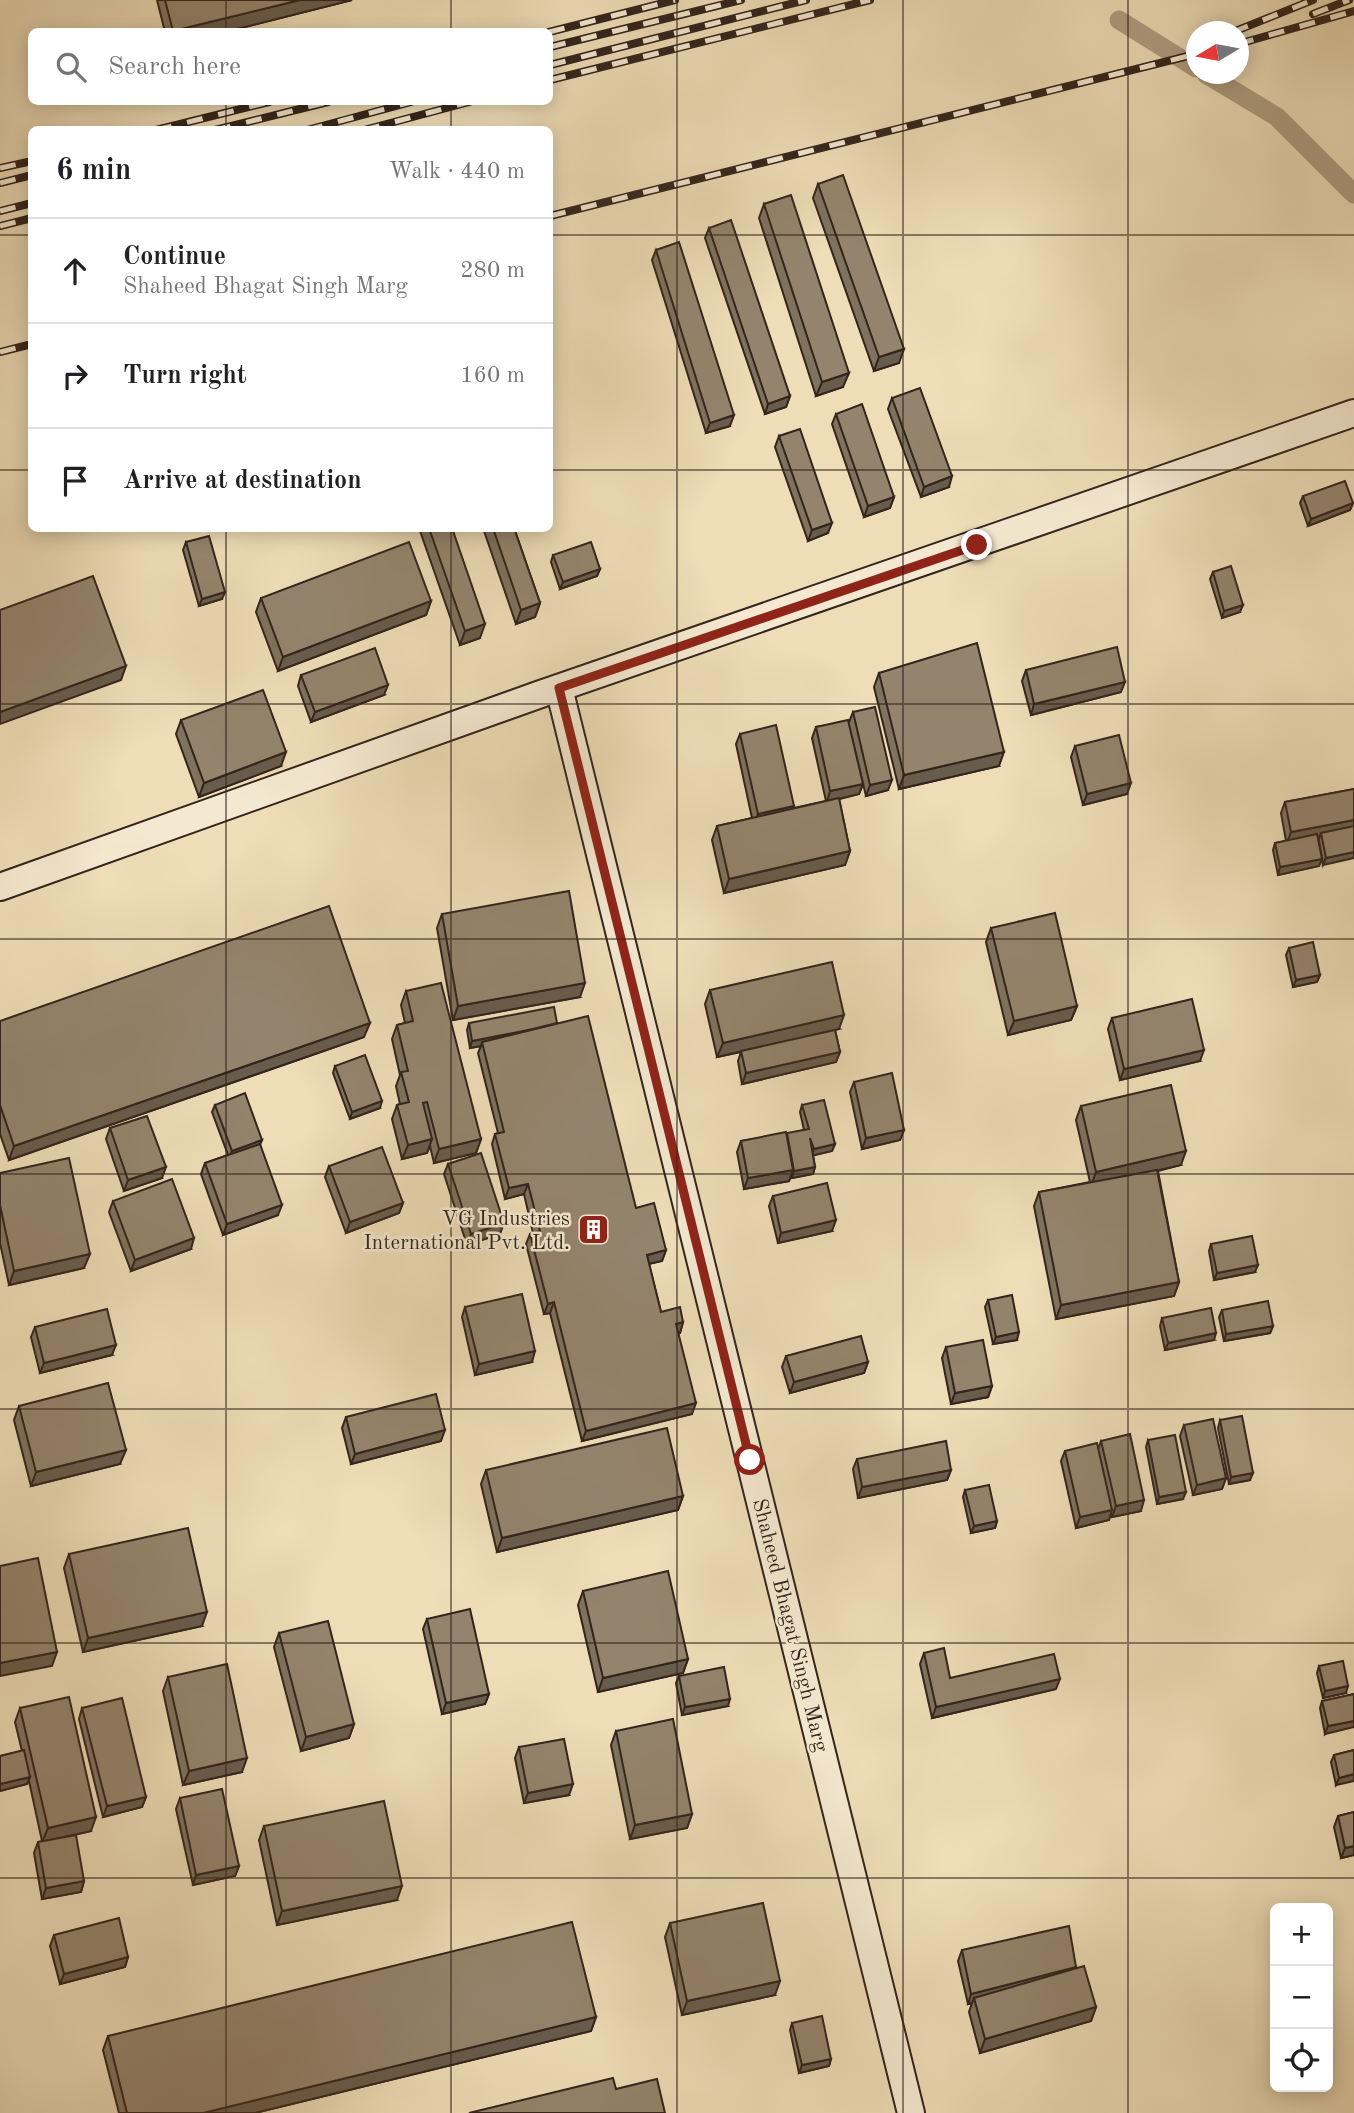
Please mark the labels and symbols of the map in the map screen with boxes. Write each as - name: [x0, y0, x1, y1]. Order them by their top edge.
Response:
- north arrow: [1186, 21, 1249, 84]
- route end: [961, 529, 992, 560]
- place label: VG Industries International Pvt. Ltd.: [364, 1209, 570, 1254]
- building icon: VG Industries International Pvt. Ltd.: [576, 1213, 610, 1247]
- route start: [734, 1444, 765, 1475]
- street label: Shaheed Bhagat Singh Marg: [748, 1497, 831, 1755]

